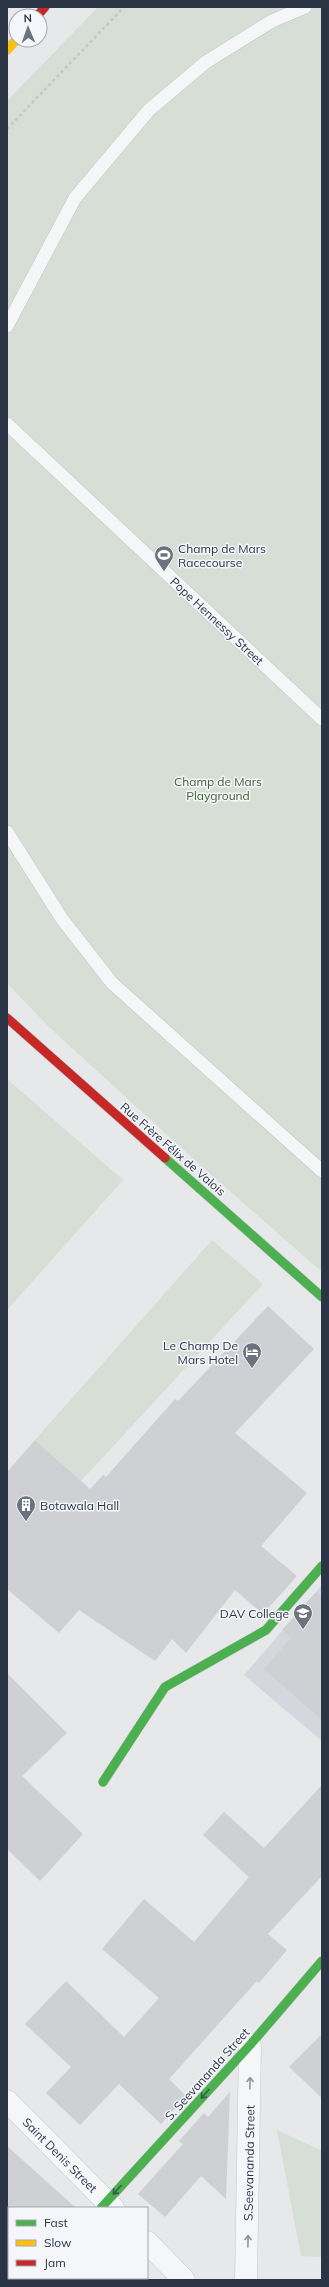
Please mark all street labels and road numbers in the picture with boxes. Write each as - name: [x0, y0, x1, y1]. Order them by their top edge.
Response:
- street label: Pope Hennessy Street: [167, 574, 267, 668]
- street label: Rue Frère Félix de Valois: [117, 1099, 229, 1199]
- street label: S. Seevananda Street: [162, 2025, 252, 2123]
- street label: S.Seevananda Street: [240, 2105, 258, 2221]
- street label: Saint Denis Street: [20, 2115, 100, 2195]

